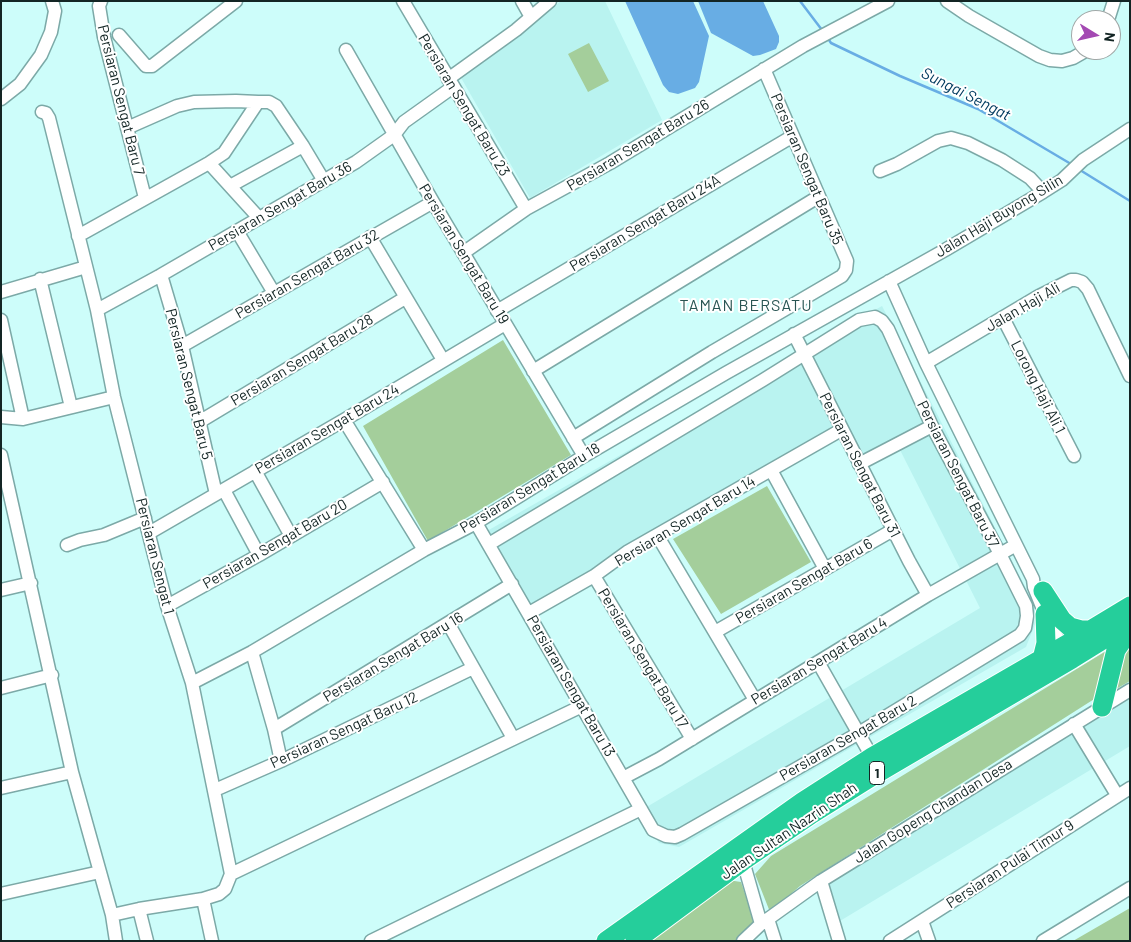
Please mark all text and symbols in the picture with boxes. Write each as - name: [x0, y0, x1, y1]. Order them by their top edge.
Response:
- north arrow: [1071, 10, 1121, 60]
- street label: Persiaran Sengat Baru 7: [94, 23, 148, 177]
- street label: Persiaran Sengat Baru 23: [414, 31, 514, 179]
- text: N: [1101, 31, 1119, 43]
- water label: Sungai Sengat: [918, 63, 1014, 125]
- street label: Persiaran Sengat Baru 35: [767, 91, 847, 247]
- street label: Persiaran Sengat Baru 26: [563, 95, 713, 195]
- street label: Persiaran Sengat Baru 36: [205, 158, 355, 254]
- street label: Persiaran Sengat Baru 24A: [566, 171, 724, 275]
- street label: Jalan Haji Buyong Silin: [932, 171, 1066, 261]
- street label: Persiaran Sengat Baru 19: [415, 181, 513, 327]
- street label: Persiaran Sengat Baru 32: [232, 225, 382, 323]
- street label: Jalan Haji Ali: [983, 278, 1063, 336]
- district label: TAMAN BERSATU: [678, 296, 814, 316]
- street label: Persiaran Sengat Baru 5: [162, 307, 216, 461]
- street label: Persiaran Sengat Baru 28: [227, 310, 377, 410]
- street label: Lorong Haji Ali 1: [1007, 337, 1069, 437]
- street label: Persiaran Sengat Baru 24: [252, 380, 402, 478]
- street label: Persiaran Sengat Baru 31: [816, 390, 904, 540]
- street label: Persiaran Sengat Baru 37: [913, 398, 1003, 550]
- street label: Persiaran Sengat Baru 18: [457, 439, 603, 537]
- street label: Persiaran Sengat Baru 14: [611, 472, 759, 570]
- street label: Persiaran Sengat Baru 20: [200, 495, 350, 593]
- street label: Persiaran Sengat 1: [132, 496, 178, 616]
- street label: Persiaran Sengat Baru 6: [732, 534, 876, 628]
- street label: Persiaran Sengat Baru 17: [594, 585, 692, 731]
- street label: Persiaran Sengat Baru 16: [320, 608, 466, 706]
- street label: Persiaran Sengat Baru 13: [523, 612, 619, 760]
- street label: Persiaran Sengat Baru 4: [748, 613, 890, 709]
- street label: Persiaran Sengat Baru 12: [267, 688, 421, 772]
- street label: Persiaran Sengat Baru 2: [776, 691, 920, 785]
- street label: Jalan Gopeng Chandan Desa: [851, 755, 1015, 867]
- road number: 1: [870, 761, 884, 784]
- street label: Jalan Sultan Nazrin Shah: [717, 779, 861, 883]
- street label: Persiaran Pulai Timur 9: [943, 816, 1077, 912]

